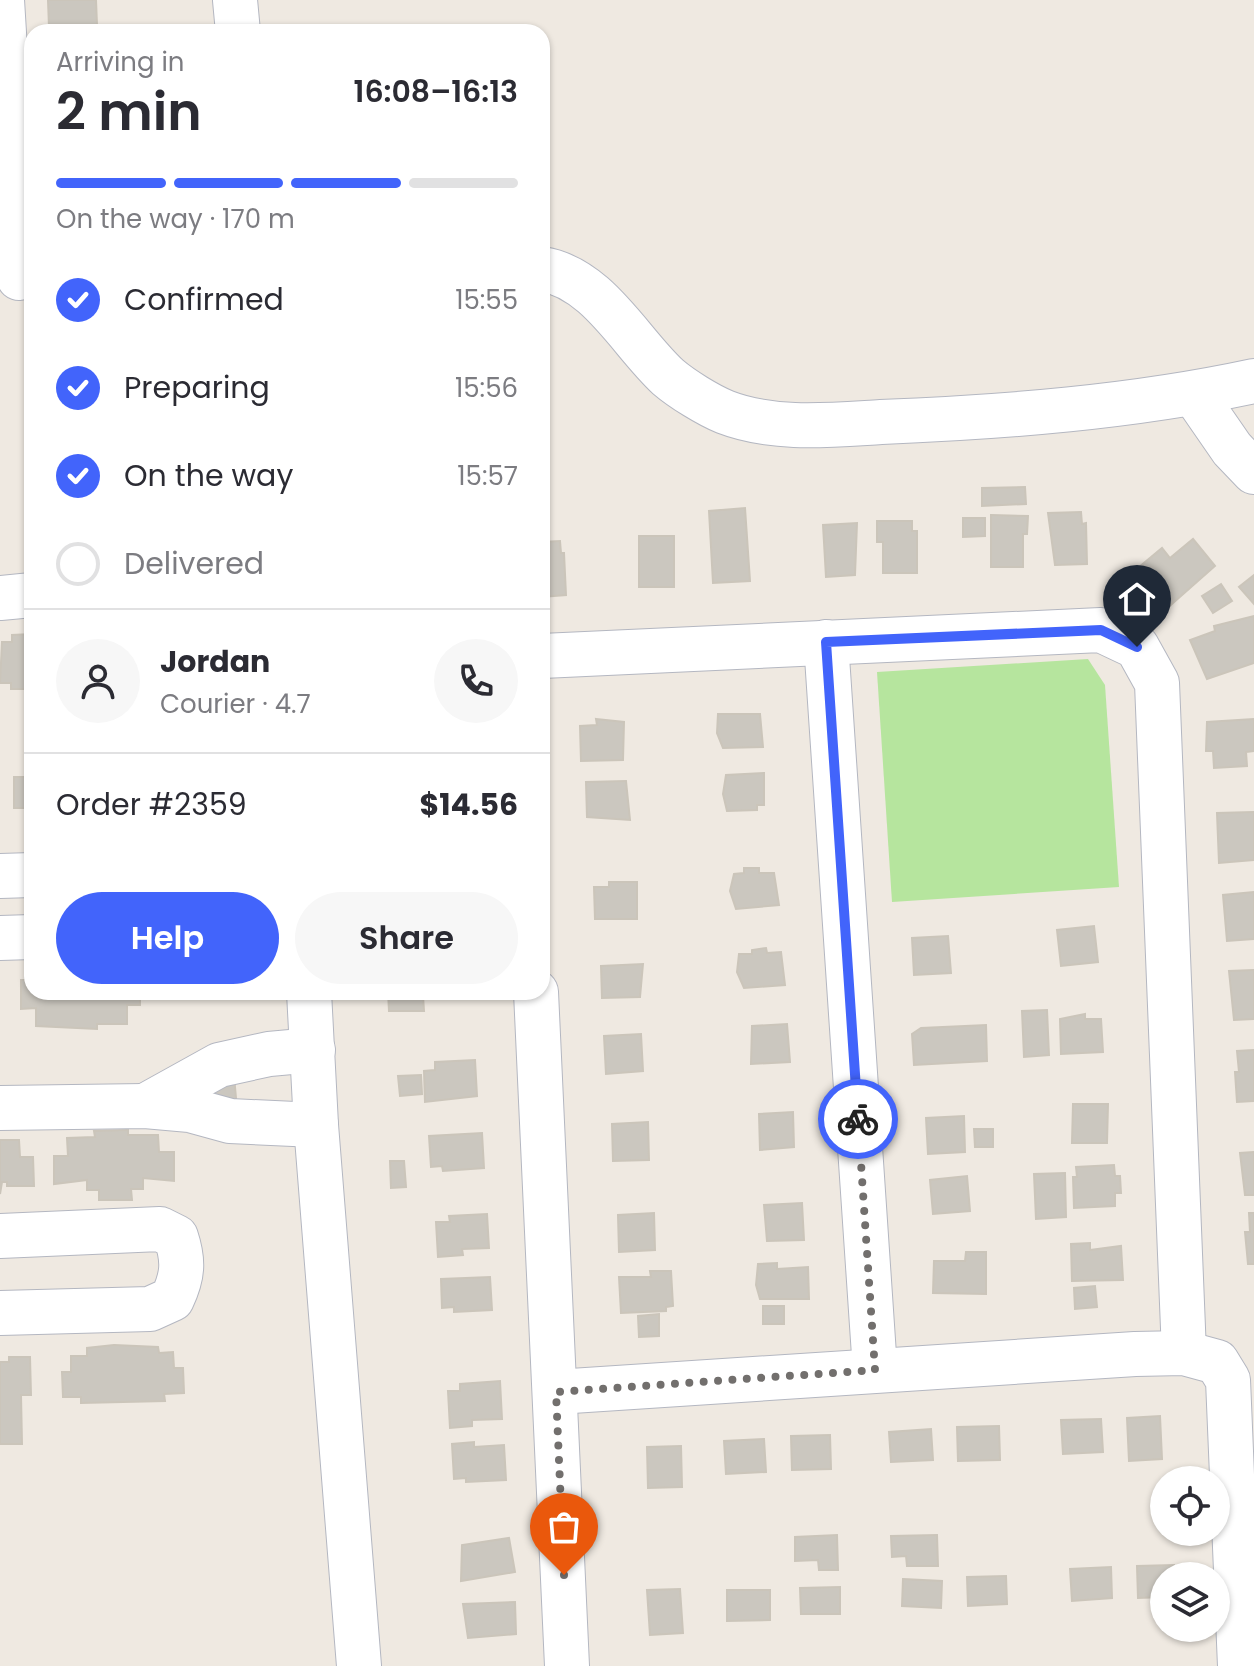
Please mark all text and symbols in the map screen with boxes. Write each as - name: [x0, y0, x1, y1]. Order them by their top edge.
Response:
- text: Arriving in: [56, 44, 185, 80]
- text: 16:08–16:13: [354, 70, 518, 113]
- text: 2 min: [56, 75, 202, 148]
- text: On the way · 170 m: [56, 201, 295, 237]
- icon: check: [56, 278, 100, 322]
- text: Confirmed: [124, 278, 284, 321]
- text: 15:55: [455, 282, 518, 318]
- icon: check: [56, 366, 100, 410]
- text: Preparing: [124, 366, 270, 409]
- text: 15:56: [455, 370, 518, 406]
- icon: check: [56, 454, 100, 498]
- text: On the way: [124, 454, 293, 497]
- text: 15:57: [457, 458, 518, 494]
- text: Delivered: [124, 542, 264, 585]
- pin: [1103, 565, 1171, 647]
- icon: home: [1115, 577, 1159, 621]
- button: person: [56, 639, 140, 723]
- button: phone: [434, 639, 518, 723]
- text: Jordan: [160, 640, 270, 683]
- text: Courier · 4.7: [160, 686, 311, 722]
- text: Order #2359: [56, 783, 247, 826]
- text: $14.56: [420, 783, 518, 826]
- button: Help: [56, 892, 279, 984]
- button: Share: [295, 892, 518, 984]
- courier: [818, 1079, 898, 1159]
- icon: bike: [836, 1097, 880, 1141]
- map controls: [1150, 1466, 1230, 1642]
- button: locate: [1150, 1466, 1230, 1546]
- pin: [530, 1493, 598, 1575]
- icon: bag: [542, 1505, 586, 1549]
- button: layers: [1150, 1562, 1230, 1642]

